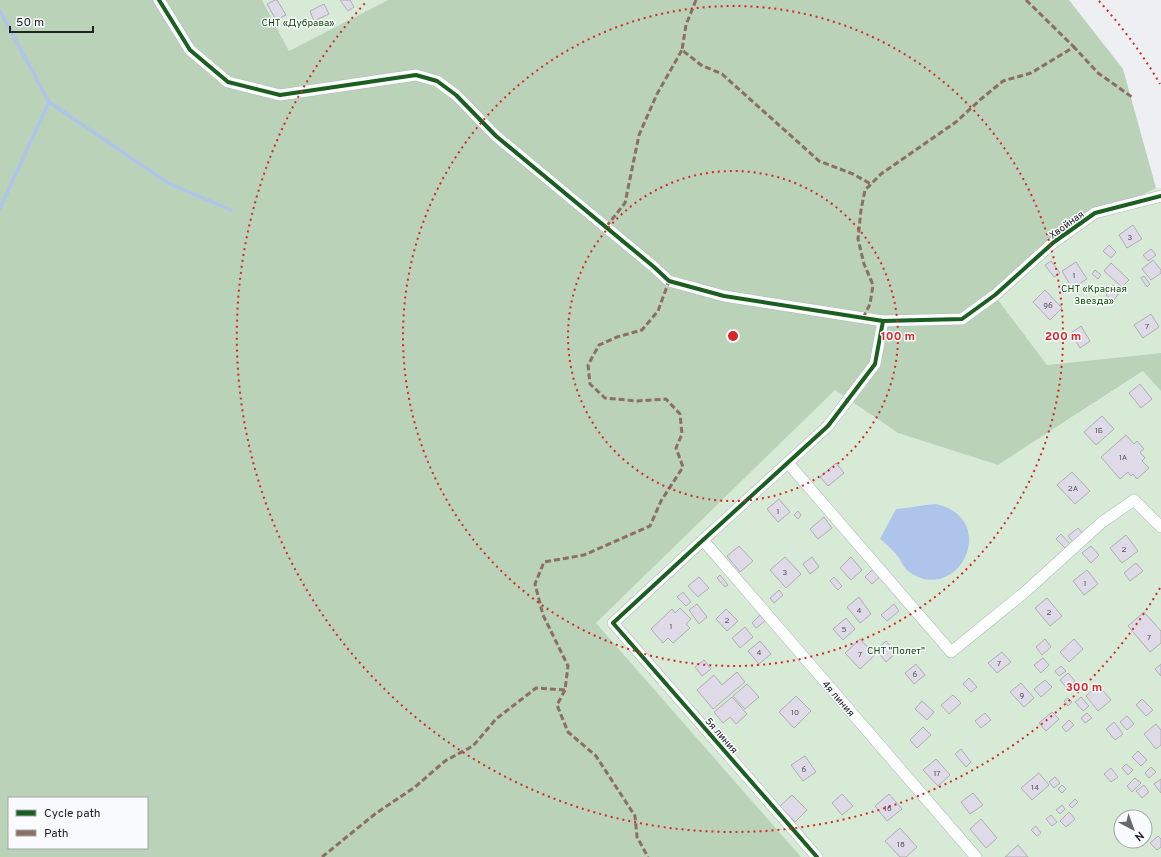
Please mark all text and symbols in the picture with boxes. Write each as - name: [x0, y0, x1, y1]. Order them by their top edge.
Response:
- scale bar: [10, 8, 93, 34]
- text: 50 m: [16, 15, 44, 31]
- park label: СНТ «Дубрава»: [262, 17, 334, 30]
- street label: Хвойная: [1047, 208, 1087, 242]
- house number: 3: [1128, 233, 1133, 243]
- house number: 1: [1073, 271, 1075, 281]
- park label: СНТ «Красная Звезда»: [1061, 283, 1127, 308]
- house number: 96: [1043, 301, 1053, 311]
- house number: 7: [1145, 322, 1149, 332]
- centre of rings: [726, 329, 740, 343]
- text: 100 m: [881, 329, 915, 345]
- text: 200 m: [1045, 329, 1081, 345]
- house number: 1Б: [1095, 426, 1103, 436]
- house number: 1А: [1119, 453, 1128, 463]
- house number: 2А: [1068, 484, 1079, 494]
- house number: 1: [777, 507, 779, 517]
- house number: 2: [1122, 545, 1127, 555]
- house number: 3: [783, 568, 788, 578]
- house number: 1: [1084, 579, 1086, 589]
- house number: 4: [857, 606, 862, 616]
- house number: 2: [1047, 608, 1052, 618]
- house number: 2: [725, 616, 730, 626]
- house number: 1: [670, 622, 672, 632]
- house number: 5: [842, 625, 847, 635]
- house number: 7: [1147, 633, 1151, 643]
- park label: СНТ "Полет": [867, 645, 925, 658]
- house number: 4: [757, 648, 762, 658]
- house number: 7: [858, 650, 862, 660]
- house number: 7: [997, 659, 1001, 669]
- house number: 6: [913, 670, 918, 680]
- street label: 4я линия: [819, 678, 857, 720]
- text: 300 m: [1066, 680, 1102, 696]
- house number: 9: [1020, 691, 1025, 701]
- house number: 10: [791, 708, 799, 718]
- street label: 5я линия: [702, 715, 740, 757]
- house number: 6: [802, 765, 807, 775]
- house number: 17: [933, 769, 941, 779]
- house number: 14: [1031, 783, 1039, 793]
- legend: [8, 797, 148, 849]
- house number: 16: [884, 804, 892, 814]
- text: Cycle path: [44, 806, 101, 822]
- north arrow: [1113, 809, 1153, 849]
- text: Path: [44, 826, 69, 842]
- text: N: [1131, 828, 1146, 844]
- house number: 18: [897, 840, 905, 850]

